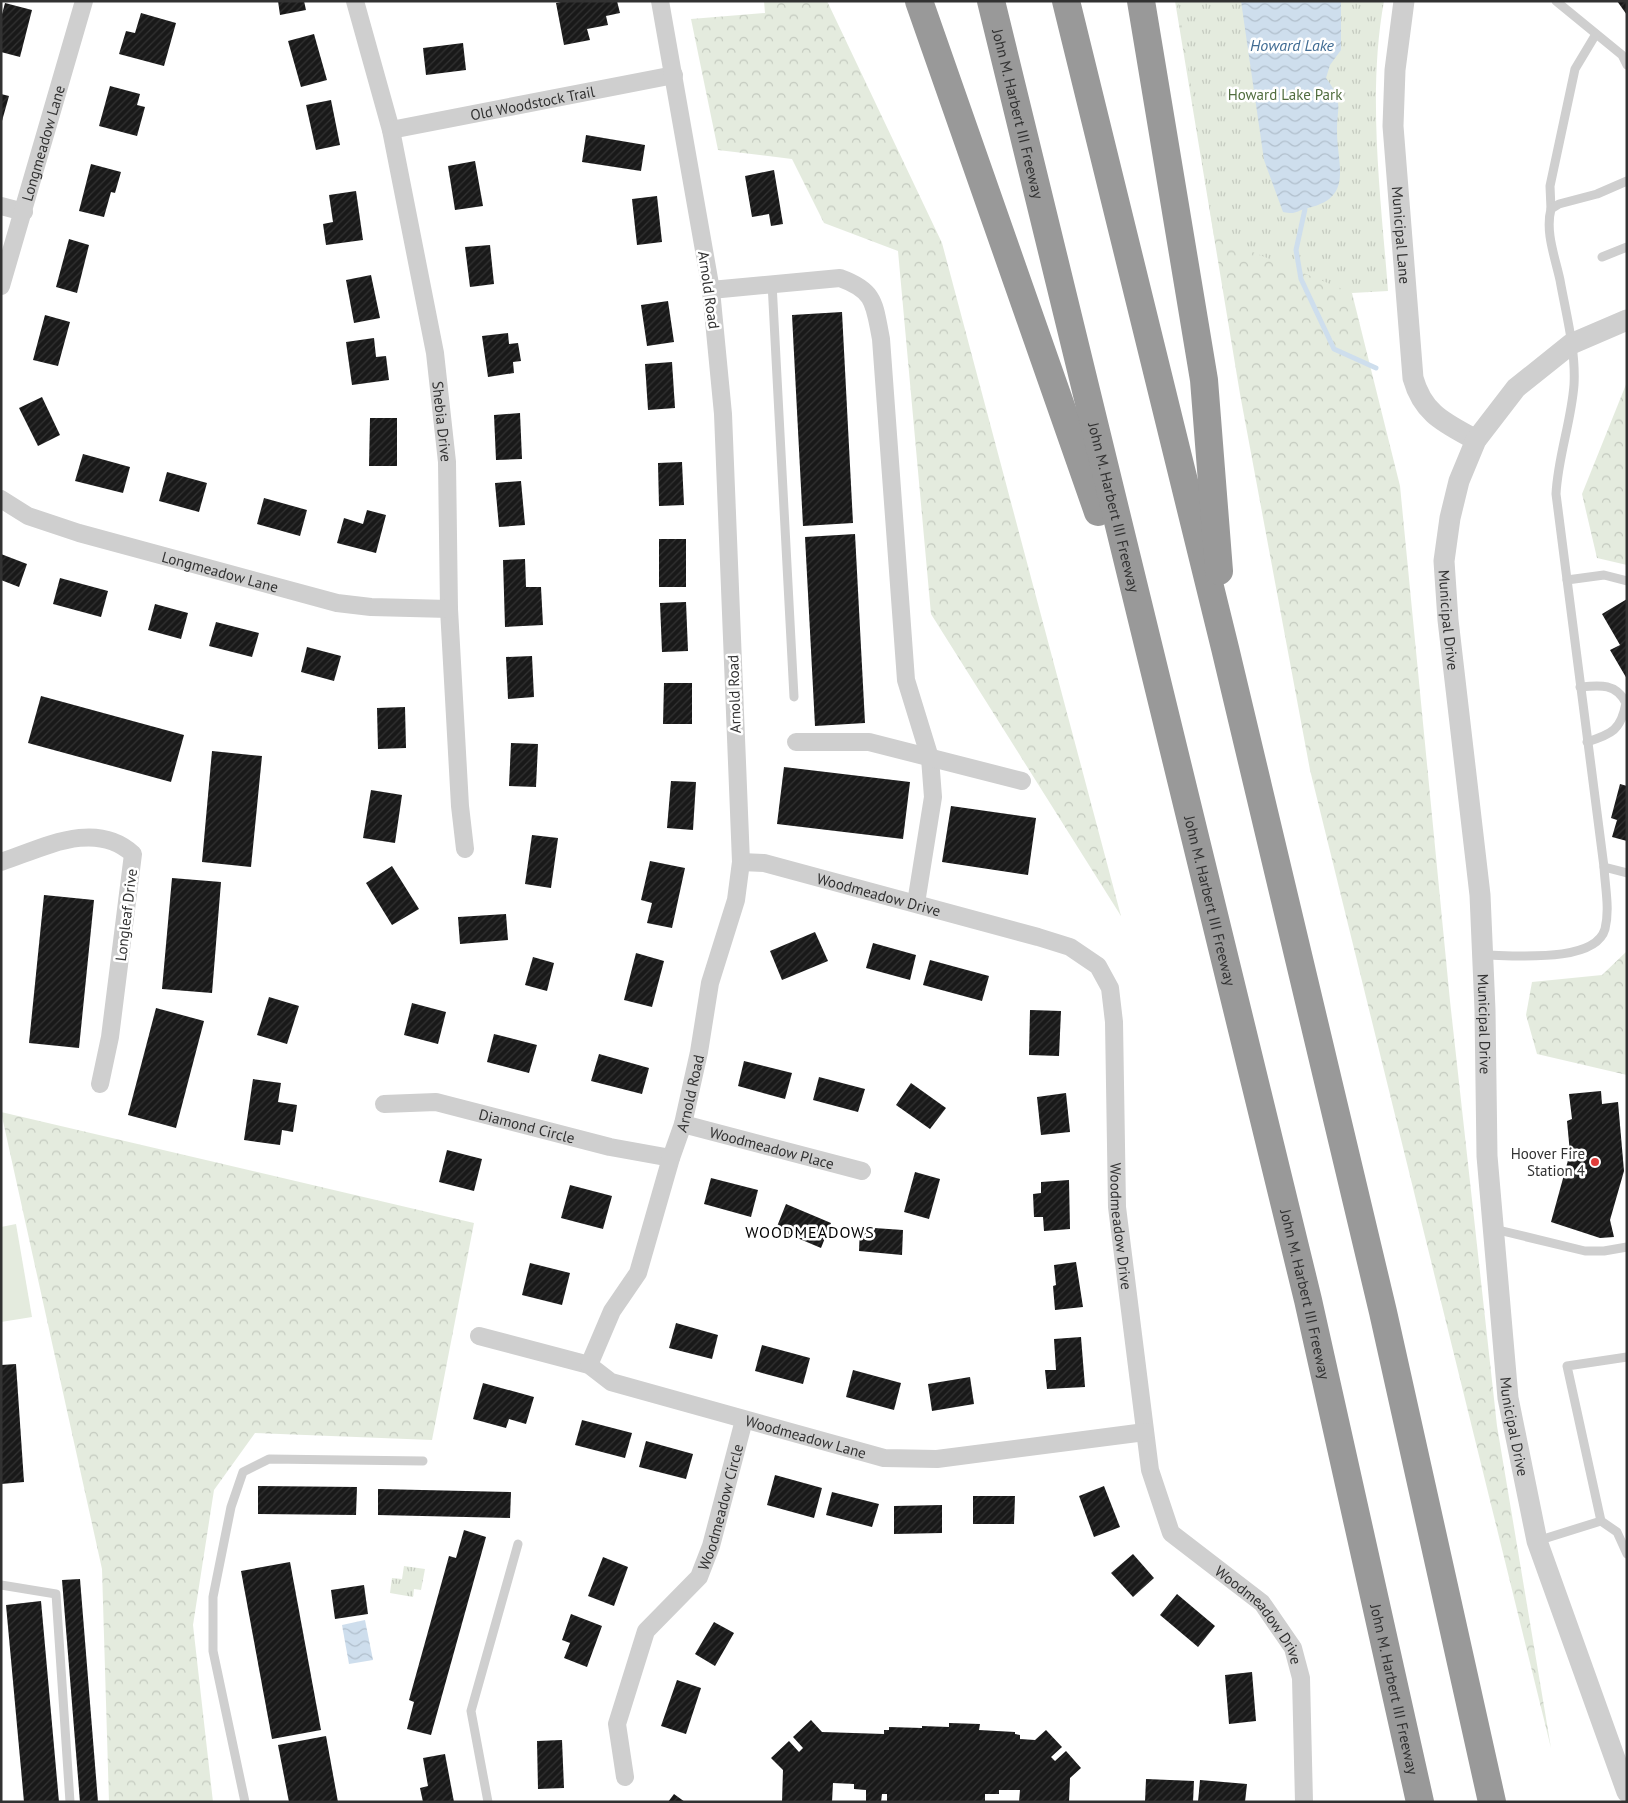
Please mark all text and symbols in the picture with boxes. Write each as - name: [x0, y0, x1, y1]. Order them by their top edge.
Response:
- street label: John M. Harbert III Freeway: [988, 26, 1048, 201]
- water label: Howard Lake: [1250, 35, 1334, 55]
- street label: Old Woodstock Trail: [468, 81, 597, 124]
- street label: Longmeadow Lane: [17, 83, 69, 203]
- park label: Howard Lake Park: [1228, 85, 1343, 104]
- street label: Municipal Lane: [1388, 186, 1415, 285]
- street label: Arnold Road: [694, 250, 724, 330]
- street label: Shebia Drive: [429, 380, 456, 463]
- street label: John M. Harbert III Freeway: [1084, 419, 1144, 594]
- street label: Longmeadow Lane: [160, 546, 281, 596]
- street label: Municipal Drive: [1435, 569, 1463, 671]
- street label: Arnold Road: [723, 655, 745, 733]
- street label: John M. Harbert III Freeway: [1180, 813, 1240, 988]
- street label: Longleaf Drive: [111, 868, 141, 962]
- street label: Woodmeadow Drive: [815, 868, 943, 920]
- street label: Municipal Drive: [1474, 973, 1495, 1075]
- street label: Arnold Road: [671, 1053, 708, 1134]
- street label: Diamond Circle: [477, 1104, 577, 1147]
- street label: Woodmeadow Place: [708, 1122, 836, 1173]
- place label: Hoover Fire Station 4: [1511, 1144, 1585, 1180]
- marker: Hoover Fire Station 4: [1589, 1156, 1601, 1168]
- street label: Woodmeadow Drive: [1107, 1163, 1137, 1291]
- street label: John M. Harbert III Freeway: [1276, 1206, 1335, 1381]
- district label: WOODMEADOWS: [745, 1222, 875, 1242]
- street label: Municipal Drive: [1497, 1376, 1533, 1478]
- street label: Woodmeadow Lane: [743, 1410, 869, 1462]
- street label: Woodmeadow Circle: [693, 1442, 747, 1573]
- street label: Woodmeadow Drive: [1211, 1561, 1306, 1666]
- street label: John M. Harbert III Freeway: [1366, 1601, 1423, 1776]

